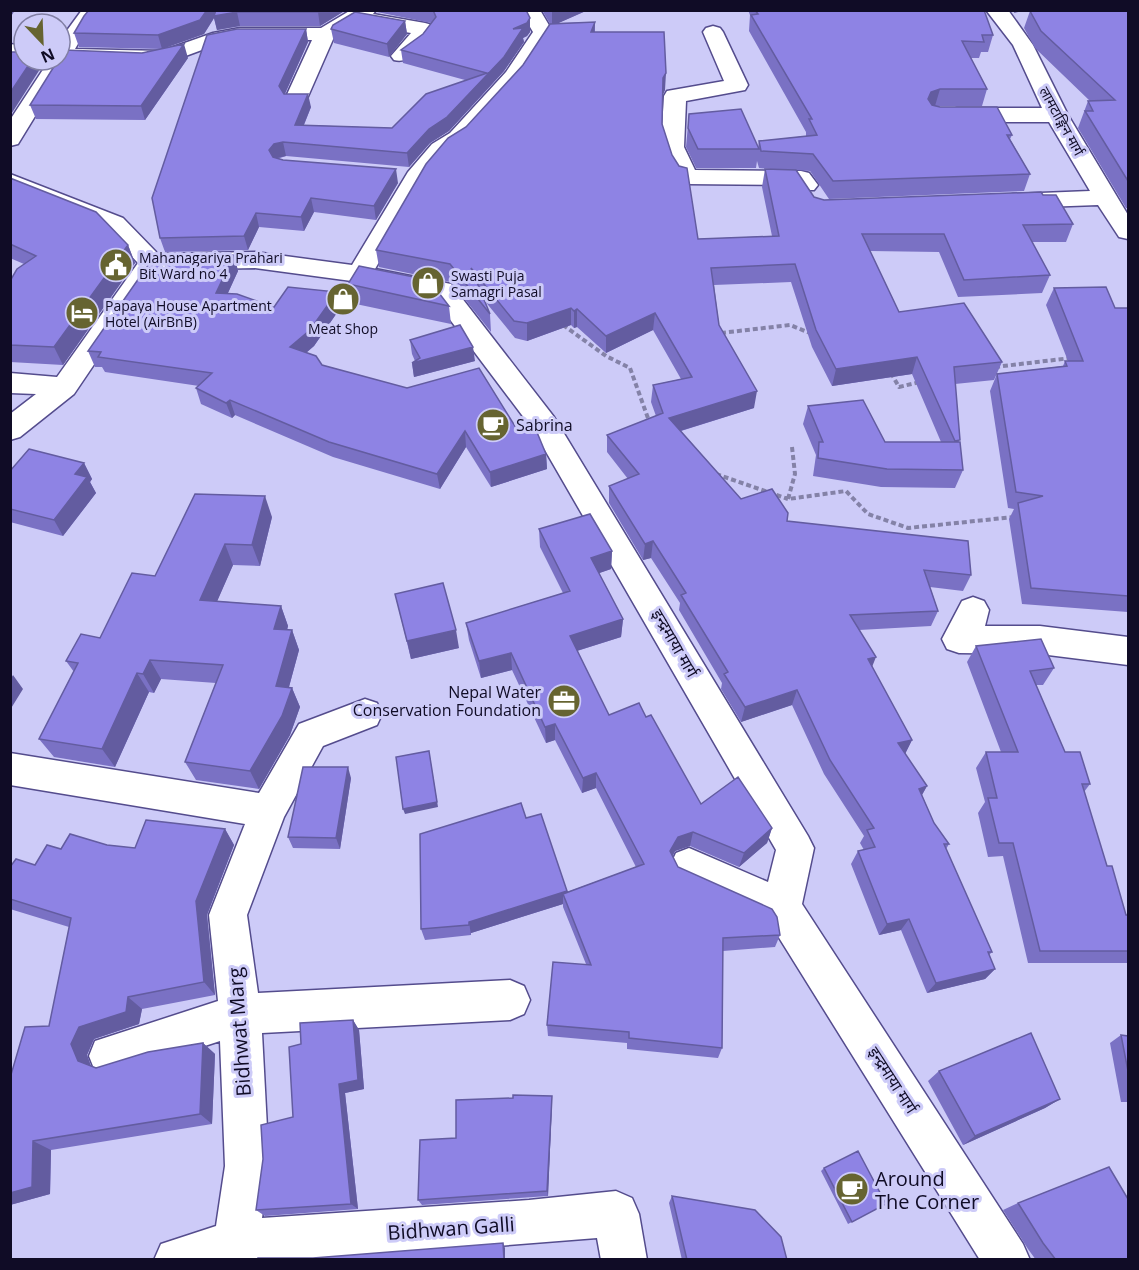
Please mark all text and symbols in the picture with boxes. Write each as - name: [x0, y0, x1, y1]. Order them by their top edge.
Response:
- north arrow: [12, 12, 72, 72]
- text: N: [38, 43, 58, 68]
- street label: लामटाङ्गिन मार्ग: [1035, 83, 1089, 160]
- public building icon: Mahanagariya Prahari Bit Ward no 4: [98, 247, 134, 283]
- place label: Mahanagariya Prahari Bit Ward no 4: [139, 248, 283, 283]
- shop icon: Swasti Puja Samagri Pasal: [410, 265, 446, 301]
- place label: Swasti Puja Samagri Pasal: [451, 266, 542, 301]
- shop icon: Meat Shop: [325, 281, 361, 317]
- hotel icon: Papaya House Apartment Hotel (AirBnB): [64, 295, 100, 331]
- place label: Papaya House Apartment Hotel (AirBnB): [105, 296, 272, 331]
- place label: Meat Shop: [308, 319, 378, 338]
- cafe icon: Sabrina: [475, 407, 511, 443]
- place label: Sabrina: [516, 414, 573, 436]
- street label: इन्द्रमाया मार्ग: [647, 605, 704, 682]
- place label: Nepal Water Conservation Foundation: [353, 681, 541, 721]
- office icon: Nepal Water Conservation Foundation: [546, 683, 582, 719]
- street label: Bidhwat Marg: [221, 966, 257, 1098]
- street label: इन्द्रमाया मार्ग: [863, 1042, 923, 1118]
- place label: Around The Corner: [875, 1165, 979, 1215]
- cafe icon: Around The Corner: [834, 1171, 870, 1207]
- street label: Bidhwan Galli: [387, 1210, 515, 1246]

